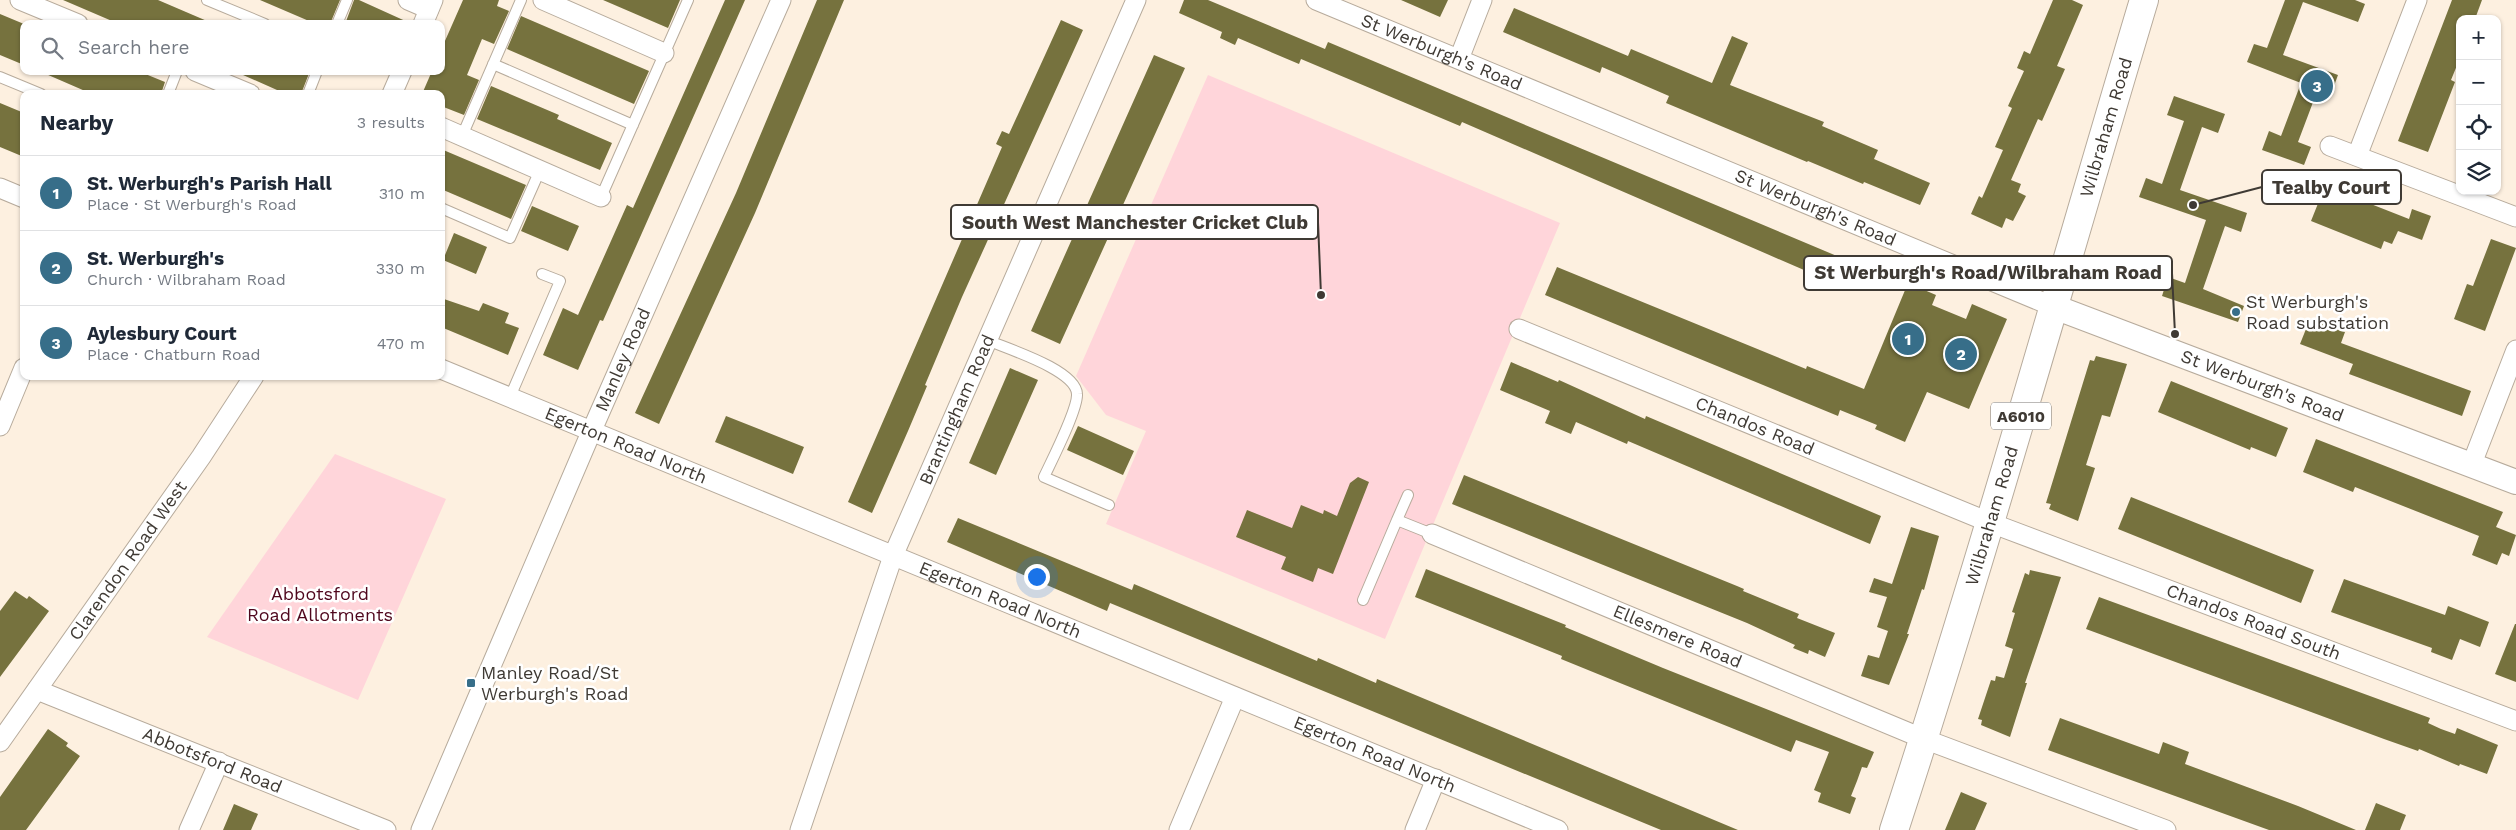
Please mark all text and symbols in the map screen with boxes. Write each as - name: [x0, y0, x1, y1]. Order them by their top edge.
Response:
- street label: St Werburgh's Road: [1358, 9, 1525, 95]
- map controls: [2456, 15, 2501, 195]
- button: +: [2456, 15, 2501, 60]
- search box: [20, 20, 445, 75]
- icon: search: [38, 34, 66, 62]
- text: Search here: [78, 36, 189, 59]
- street label: Wilbraham Road: [2075, 55, 2136, 200]
- button: −: [2456, 60, 2501, 105]
- pin: 3: [2301, 67, 2333, 105]
- button: locate: [2456, 105, 2501, 150]
- text: Nearby: [40, 110, 113, 135]
- text: 3 results: [357, 113, 425, 132]
- button: layers: [2456, 150, 2501, 195]
- street label: St Werburgh's Road: [1732, 164, 1899, 250]
- callout: Tealby Court: [2262, 170, 2401, 204]
- text: St. Werburgh's Parish Hall: [87, 172, 332, 195]
- text: Tealby Court: [2272, 176, 2391, 199]
- text: 1: [53, 184, 59, 203]
- text: 310 m: [379, 184, 425, 203]
- text: Place · St Werburgh's Road: [87, 195, 297, 214]
- callout: South West Manchester Cricket Club: [951, 205, 1318, 239]
- text: South West Manchester Cricket Club: [962, 211, 1308, 234]
- text: St. Werburgh's: [87, 247, 224, 270]
- callout: St Werburgh's Road/Wilbraham Road: [1804, 256, 2172, 290]
- text: 2: [51, 259, 61, 278]
- text: 330 m: [376, 259, 425, 278]
- text: St Werburgh's Road/Wilbraham Road: [1814, 261, 2162, 284]
- text: Church · Wilbraham Road: [87, 270, 286, 289]
- place label: St Werburgh's Road substation: [2246, 291, 2389, 333]
- street label: Manley Road: [591, 304, 654, 414]
- marker: St Werburgh's Road substation: [2230, 306, 2242, 318]
- pin: 1: [1892, 320, 1924, 358]
- text: Aylesbury Court: [87, 322, 237, 345]
- street label: Brantingham Road: [914, 331, 998, 488]
- text: 3: [51, 334, 61, 353]
- text: 470 m: [377, 334, 425, 353]
- pin: 2: [1945, 335, 1977, 373]
- text: Place · Chatburn Road: [87, 345, 261, 364]
- street label: St Werburgh's Road: [2178, 345, 2347, 426]
- street label: Chandos Road: [1693, 392, 1818, 459]
- street label: Egerton Road North: [542, 402, 710, 488]
- road number: A6010: [1991, 402, 2051, 430]
- street label: Wilbraham Road: [1960, 443, 2022, 588]
- street label: Clarendon Road West: [64, 476, 191, 644]
- street label: Egerton Road North: [916, 557, 1085, 642]
- your location: [1024, 564, 1050, 590]
- street label: Chandos Road South: [2164, 579, 2344, 664]
- park label: Abbotsford Road Allotments: [247, 583, 393, 625]
- street label: Ellesmere Road: [1610, 600, 1745, 672]
- place label: Manley Road/St Werburgh's Road: [481, 662, 629, 704]
- marker: Manley Road/St Werburgh's Road: [465, 677, 477, 689]
- street label: Egerton Road North: [1291, 711, 1459, 797]
- street label: Abbotsford Road: [140, 723, 285, 797]

